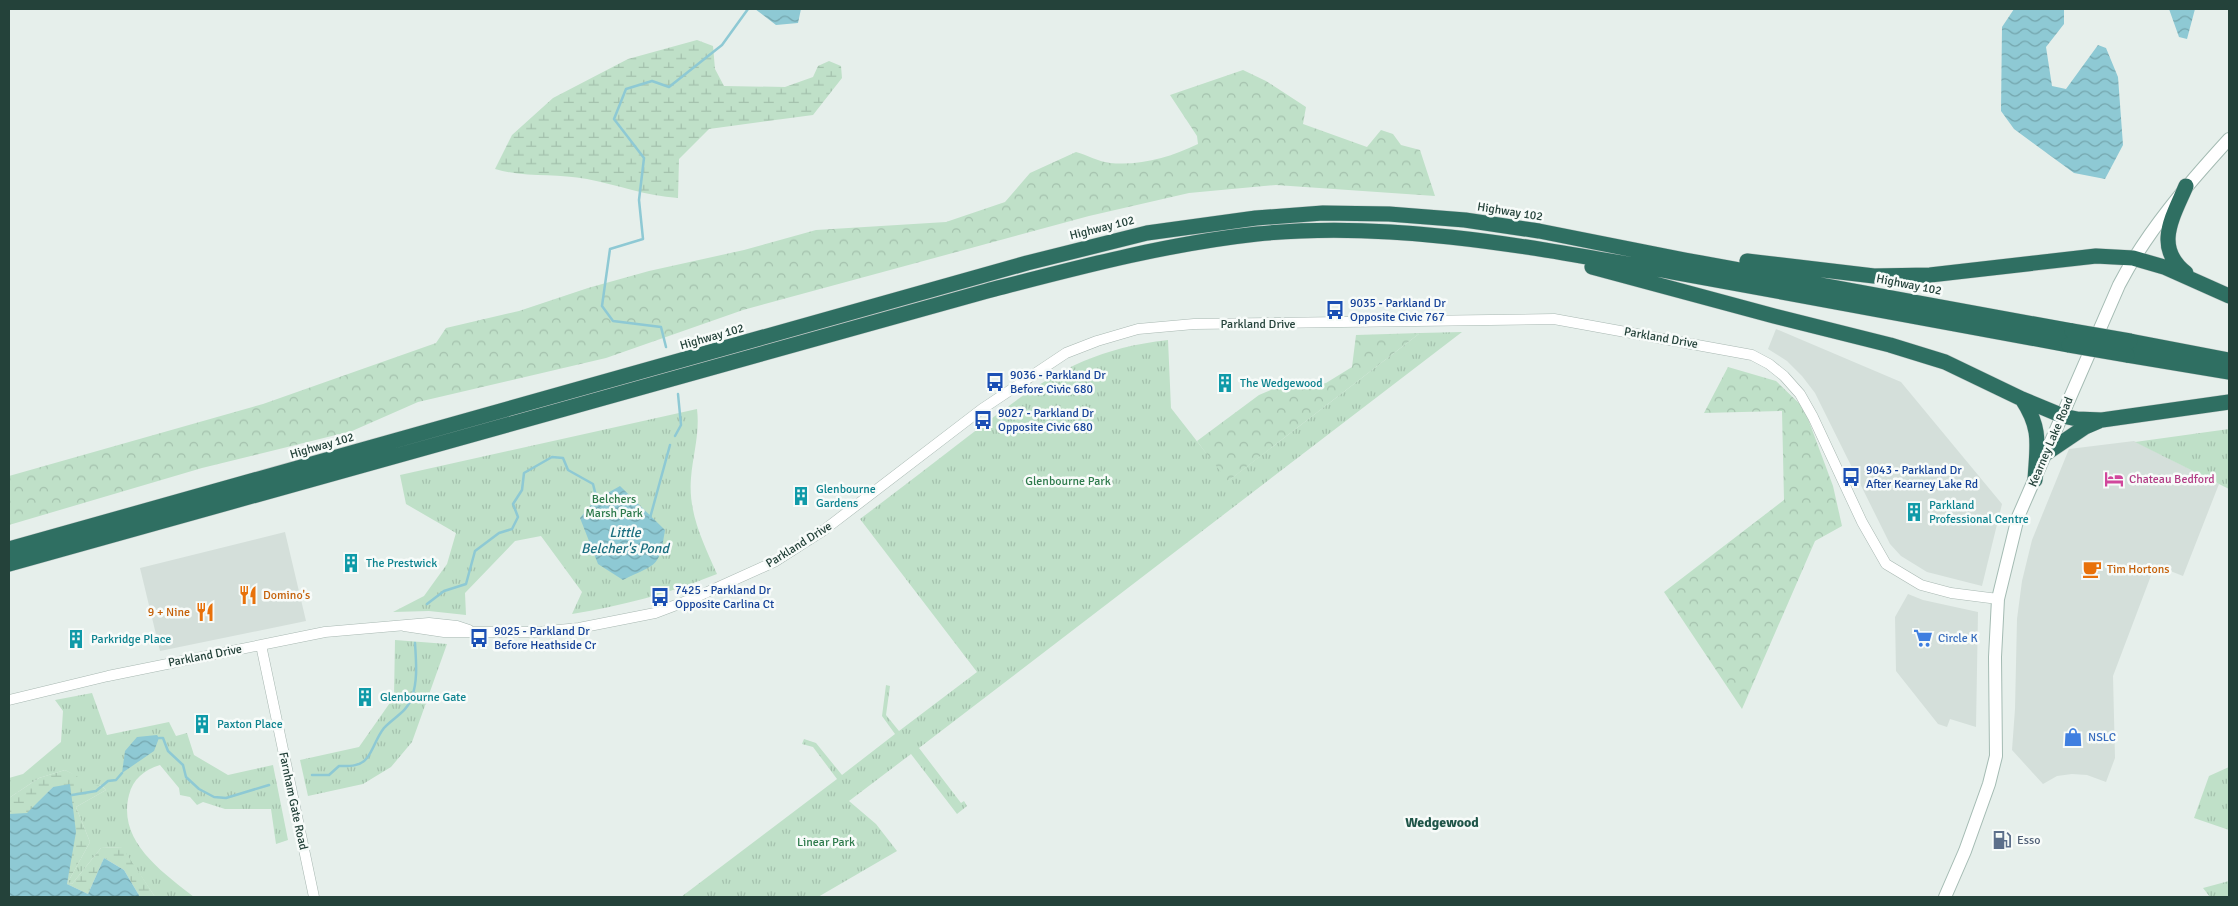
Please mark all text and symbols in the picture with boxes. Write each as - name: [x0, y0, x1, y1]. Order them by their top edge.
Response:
- street label: Highway 102: [1476, 199, 1544, 225]
- street label: Highway 102: [1068, 213, 1136, 243]
- street label: Highway 102: [1875, 271, 1943, 299]
- place label: 9035 - Parkland Dr Opposite Civic 767: [1350, 296, 1446, 325]
- bus stop icon: 9035 - Parkland Dr Opposite Civic 767: [1324, 299, 1346, 321]
- street label: Parkland Drive: [1221, 317, 1295, 332]
- street label: Highway 102: [678, 321, 746, 353]
- street label: Parkland Drive: [1623, 324, 1699, 352]
- place label: 9036 - Parkland Dr Before Civic 680: [1010, 368, 1106, 397]
- bus stop icon: 9036 - Parkland Dr Before Civic 680: [984, 371, 1006, 393]
- building icon: The Wedgewood: [1214, 372, 1236, 394]
- place label: The Wedgewood: [1240, 376, 1323, 391]
- street label: Kearney Lake Road: [2025, 395, 2077, 489]
- place label: 9027 - Parkland Dr Opposite Civic 680: [998, 406, 1094, 435]
- bus stop icon: 9027 - Parkland Dr Opposite Civic 680: [972, 409, 994, 431]
- street label: Highway 102: [288, 430, 356, 462]
- place label: 9043 - Parkland Dr After Kearney Lake Rd: [1866, 463, 1978, 492]
- bus stop icon: 9043 - Parkland Dr After Kearney Lake Rd: [1840, 466, 1862, 488]
- hotel icon: Chateau Bedford: [2103, 468, 2125, 490]
- place label: Chateau Bedford: [2129, 472, 2215, 487]
- park label: Glenbourne Park: [1025, 474, 1111, 489]
- place label: Glenbourne Gardens: [816, 482, 876, 511]
- building icon: Glenbourne Gardens: [790, 485, 812, 507]
- park label: Belchers Marsh Park: [585, 492, 643, 521]
- place label: Parkland Professional Centre: [1929, 498, 2029, 527]
- building icon: Parkland Professional Centre: [1903, 501, 1925, 523]
- street label: Parkland Drive: [763, 519, 835, 571]
- water label: Little Belcher's Pond: [581, 524, 670, 557]
- building icon: The Prestwick: [340, 552, 362, 574]
- place label: The Prestwick: [366, 556, 437, 571]
- cafe icon: Tim Hortons: [2081, 558, 2103, 580]
- place label: Tim Hortons: [2107, 562, 2170, 577]
- place label: 7425 - Parkland Dr Opposite Carlina Ct: [675, 583, 774, 612]
- restaurant icon: Domino's: [237, 584, 259, 606]
- bus stop icon: 7425 - Parkland Dr Opposite Carlina Ct: [649, 586, 671, 608]
- place label: Domino's: [263, 588, 310, 603]
- restaurant icon: 9 + Nine: [194, 601, 216, 623]
- place label: 9 + Nine: [148, 605, 190, 620]
- place label: 9025 - Parkland Dr Before Heathside Cr: [494, 624, 597, 653]
- bus stop icon: 9025 - Parkland Dr Before Heathside Cr: [468, 627, 490, 649]
- supermarket icon: Circle K: [1912, 627, 1934, 649]
- building icon: Parkridge Place: [65, 628, 87, 650]
- place label: Circle K: [1938, 631, 1978, 646]
- place label: Parkridge Place: [91, 632, 171, 647]
- street label: Parkland Drive: [167, 641, 243, 671]
- building icon: Glenbourne Gate: [354, 686, 376, 708]
- place label: Glenbourne Gate: [380, 690, 466, 705]
- building icon: Paxton Place: [191, 713, 213, 735]
- place label: Paxton Place: [217, 717, 283, 732]
- shop icon: NSLC: [2062, 726, 2084, 748]
- place label: NSLC: [2088, 730, 2116, 745]
- street label: Farnham Gate Road: [275, 751, 311, 851]
- district label: Wedgewood: [1405, 814, 1479, 831]
- fuel station icon: Esso: [1991, 829, 2013, 851]
- place label: Esso: [2017, 833, 2041, 848]
- park label: Linear Park: [797, 835, 855, 850]

